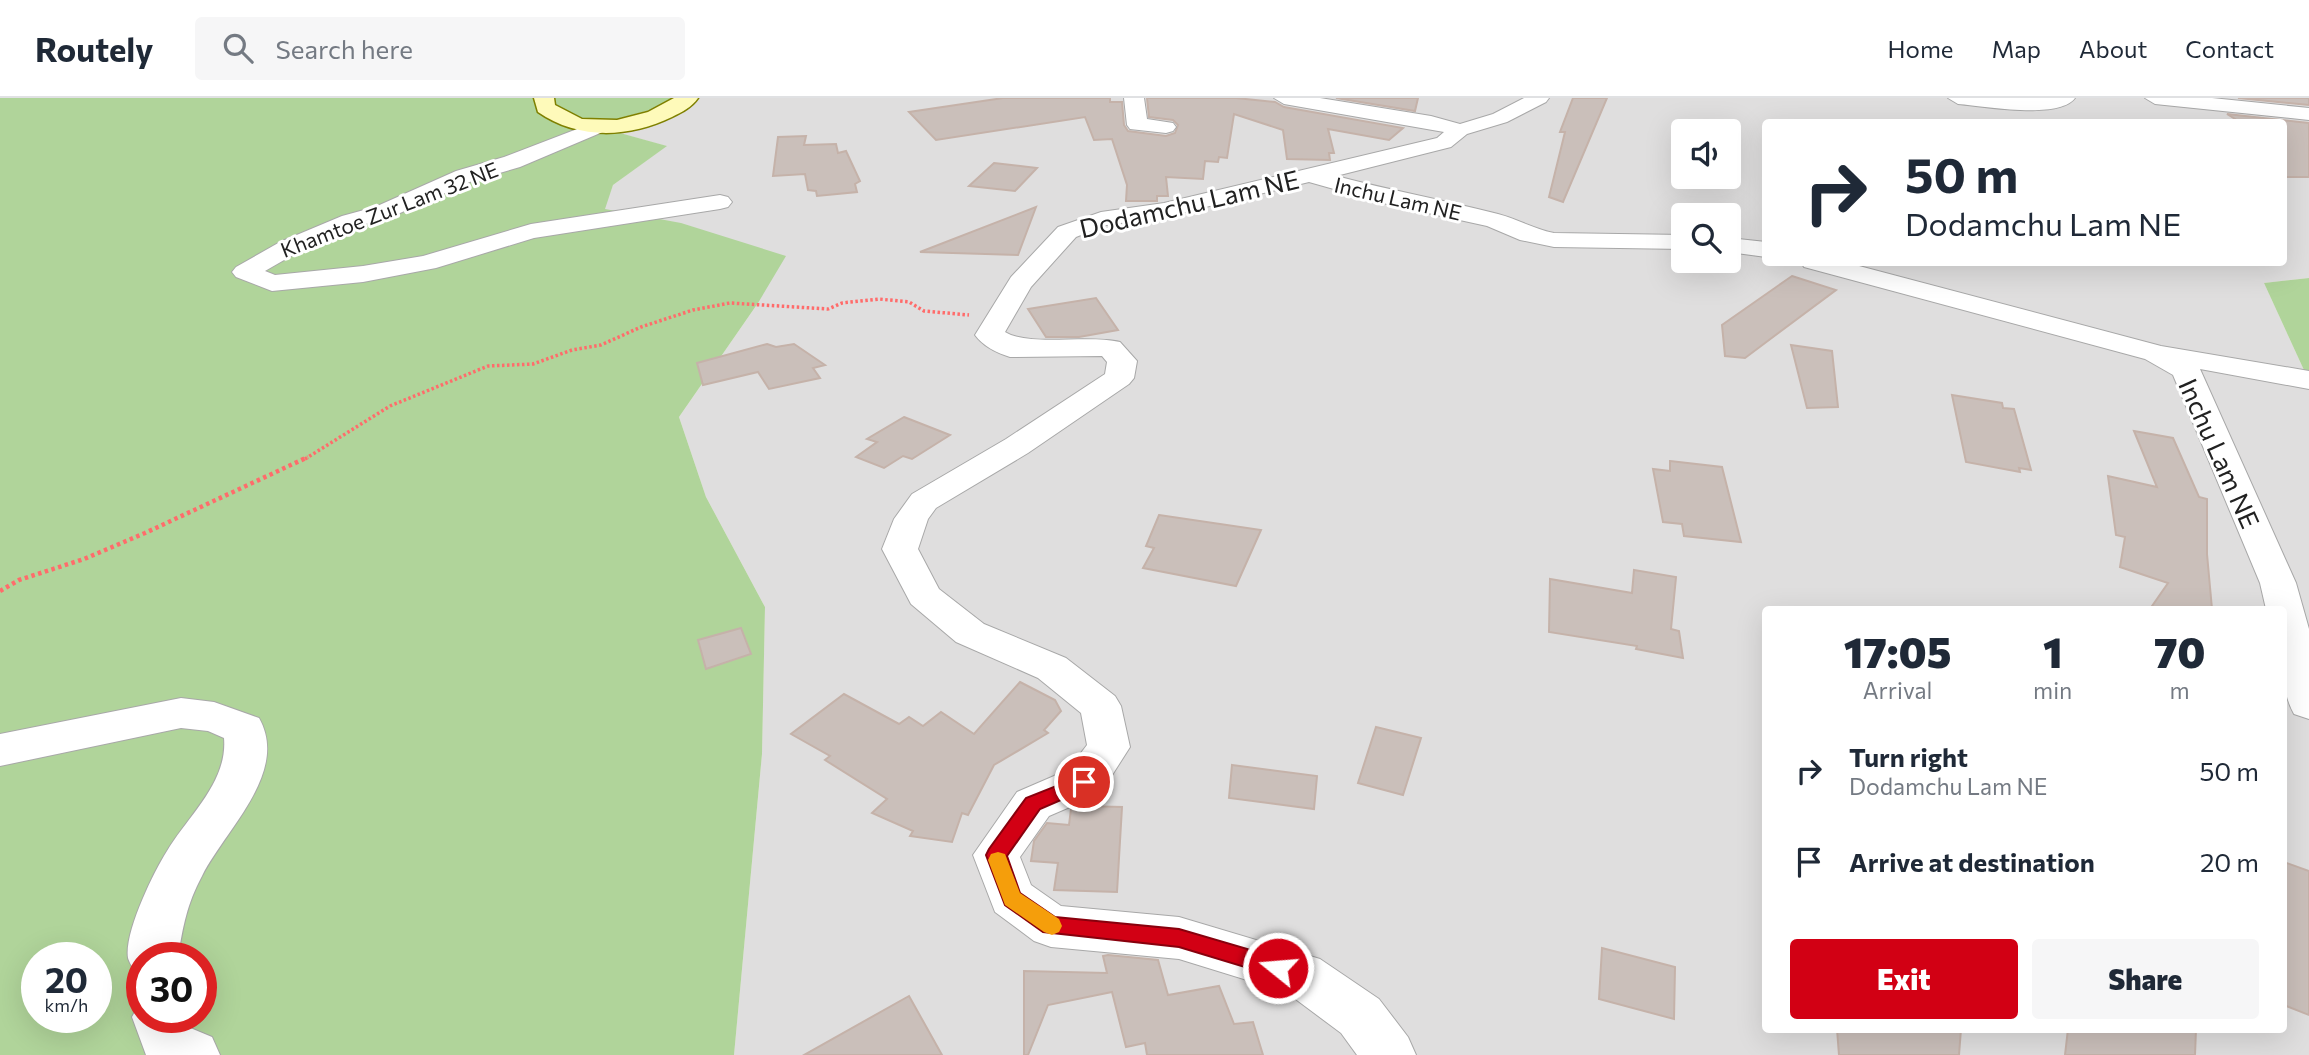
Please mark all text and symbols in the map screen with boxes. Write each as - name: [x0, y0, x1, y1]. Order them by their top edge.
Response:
- search box: [195, 17, 685, 80]
- text: Routely: [35, 28, 153, 69]
- icon: search: [219, 29, 257, 67]
- text: Search here: [275, 33, 413, 64]
- text: Home: [1888, 34, 1954, 63]
- text: Map: [1992, 34, 2041, 63]
- text: About: [2079, 34, 2147, 63]
- text: Contact: [2185, 34, 2274, 63]
- map controls: [1671, 119, 1741, 273]
- button: sound: [1671, 119, 1741, 189]
- text: 50 m: [1905, 143, 2018, 203]
- icon: right: [1790, 147, 1881, 238]
- street label: Khamtoe Zur Lam 32 NE: [277, 156, 501, 262]
- street label: Dodamchu Lam NE: [1076, 163, 1302, 243]
- street label: Inchu Lam NE: [1332, 171, 1464, 225]
- button: search: [1671, 203, 1741, 273]
- text: Dodamchu Lam NE: [1905, 203, 2181, 243]
- street label: Inchu Lam NE: [2173, 373, 2267, 533]
- text: 17:05: [1844, 625, 1951, 677]
- text: 1: [2043, 625, 2062, 677]
- text: 70: [2154, 625, 2205, 677]
- text: Arrival: [1863, 676, 1932, 704]
- text: min: [2033, 676, 2072, 704]
- text: m: [2170, 676, 2190, 704]
- text: Turn right: [1849, 741, 1968, 772]
- pin: [1054, 752, 1114, 812]
- icon: right: [1790, 752, 1828, 790]
- text: 50 m: [2199, 755, 2259, 786]
- icon: arrive: [1065, 763, 1103, 801]
- text: Dodamchu Lam NE: [1849, 772, 2048, 800]
- icon: arrive: [1790, 843, 1828, 881]
- text: Arrive at destination: [1849, 846, 2095, 877]
- text: 20 m: [2200, 846, 2259, 877]
- position arrow: [1241, 931, 1315, 1005]
- button: Exit: [1790, 939, 2018, 1019]
- button: Share: [2032, 939, 2259, 1019]
- speed limit sign: 30: [126, 942, 217, 1033]
- text: 20: [45, 957, 88, 1000]
- text: km/h: [45, 994, 88, 1016]

